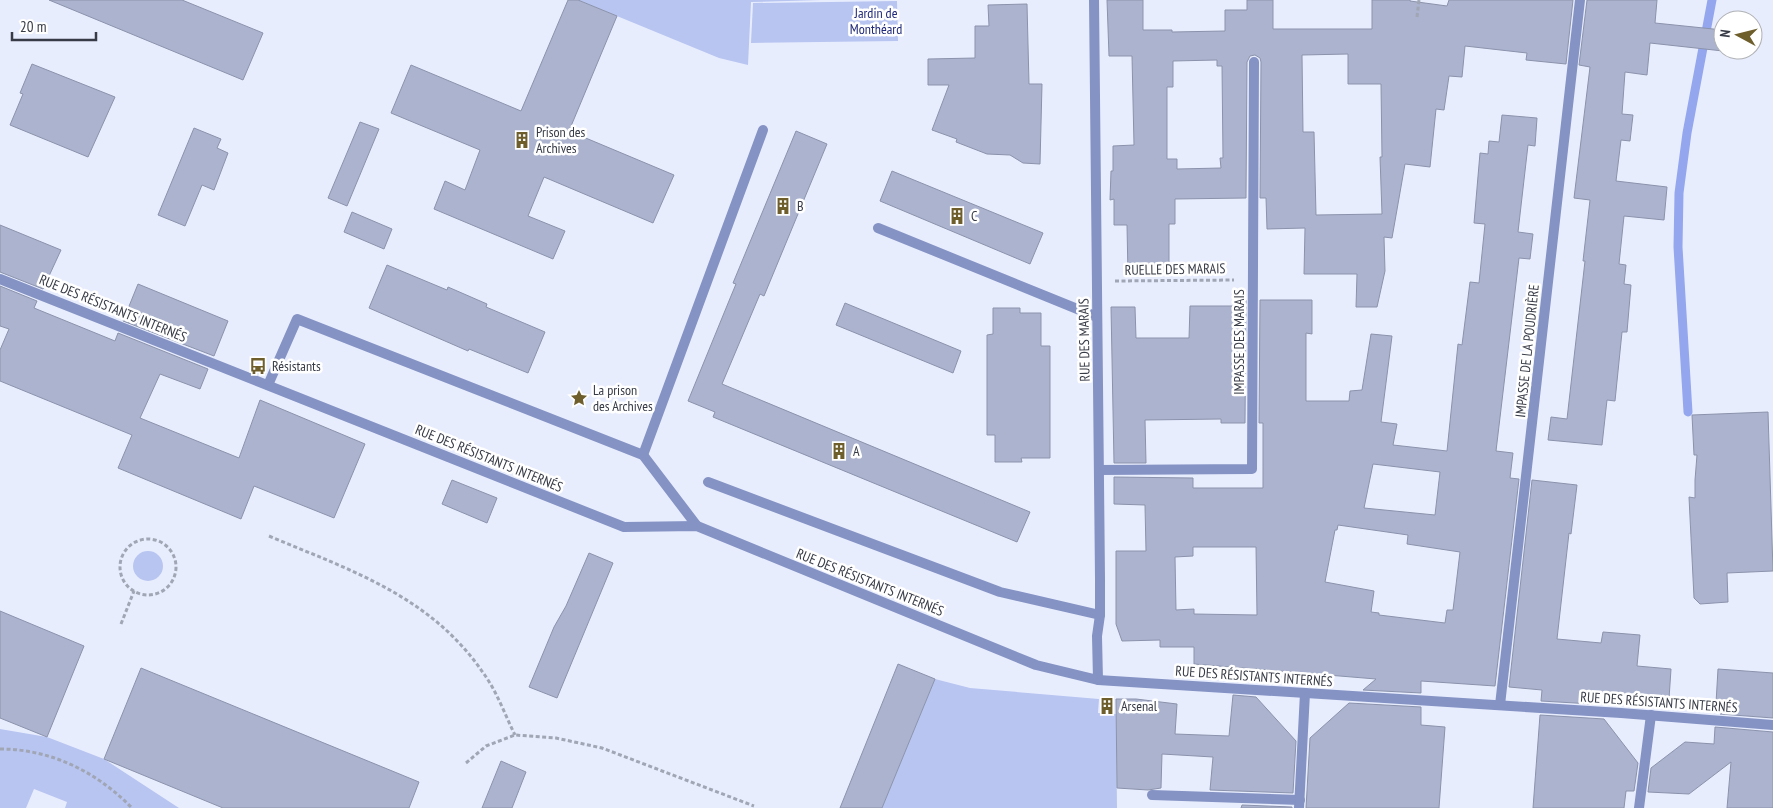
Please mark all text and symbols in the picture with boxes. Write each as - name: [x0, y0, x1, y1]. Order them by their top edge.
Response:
- park label: Jardin de Monthéard: [850, 4, 902, 38]
- scale bar: [12, 10, 96, 42]
- north arrow: [1713, 10, 1763, 60]
- text: 20 m: [20, 17, 46, 36]
- text: N: [1716, 29, 1734, 38]
- place label: Prison des Archives: [536, 123, 586, 157]
- building icon: Prison des Archives: [512, 130, 532, 150]
- building icon: B: [773, 196, 793, 216]
- place label: B: [797, 197, 804, 215]
- building icon: C: [947, 206, 967, 226]
- place label: C: [971, 207, 978, 225]
- street label: RUELLE DES MARAIS: [1124, 259, 1226, 279]
- street label: RUE DES RÉSISTANTS INTERNÉS: [37, 270, 189, 346]
- street label: IMPASSE DE LA POUDRIÈRE: [1511, 283, 1543, 419]
- street label: IMPASSE DES MARAIS: [1230, 289, 1248, 395]
- street label: RUE DES MARAIS: [1074, 298, 1094, 382]
- bus stop icon: Résistants: [248, 356, 268, 376]
- place label: Résistants: [272, 357, 321, 375]
- place label: La prison des Archives: [593, 381, 653, 415]
- place icon: La prison des Archives: [569, 388, 589, 408]
- street label: RUE DES RÉSISTANTS INTERNÉS: [413, 420, 565, 496]
- building icon: A: [829, 441, 849, 461]
- place label: A: [853, 442, 860, 460]
- street label: RUE DES RÉSISTANTS INTERNÉS: [794, 544, 946, 620]
- street label: RUE DES RÉSISTANTS INTERNÉS: [1175, 662, 1333, 690]
- street label: RUE DES RÉSISTANTS INTERNÉS: [1580, 688, 1738, 716]
- building icon: Arsenal: [1097, 696, 1117, 716]
- place label: Arsenal: [1121, 697, 1158, 715]

